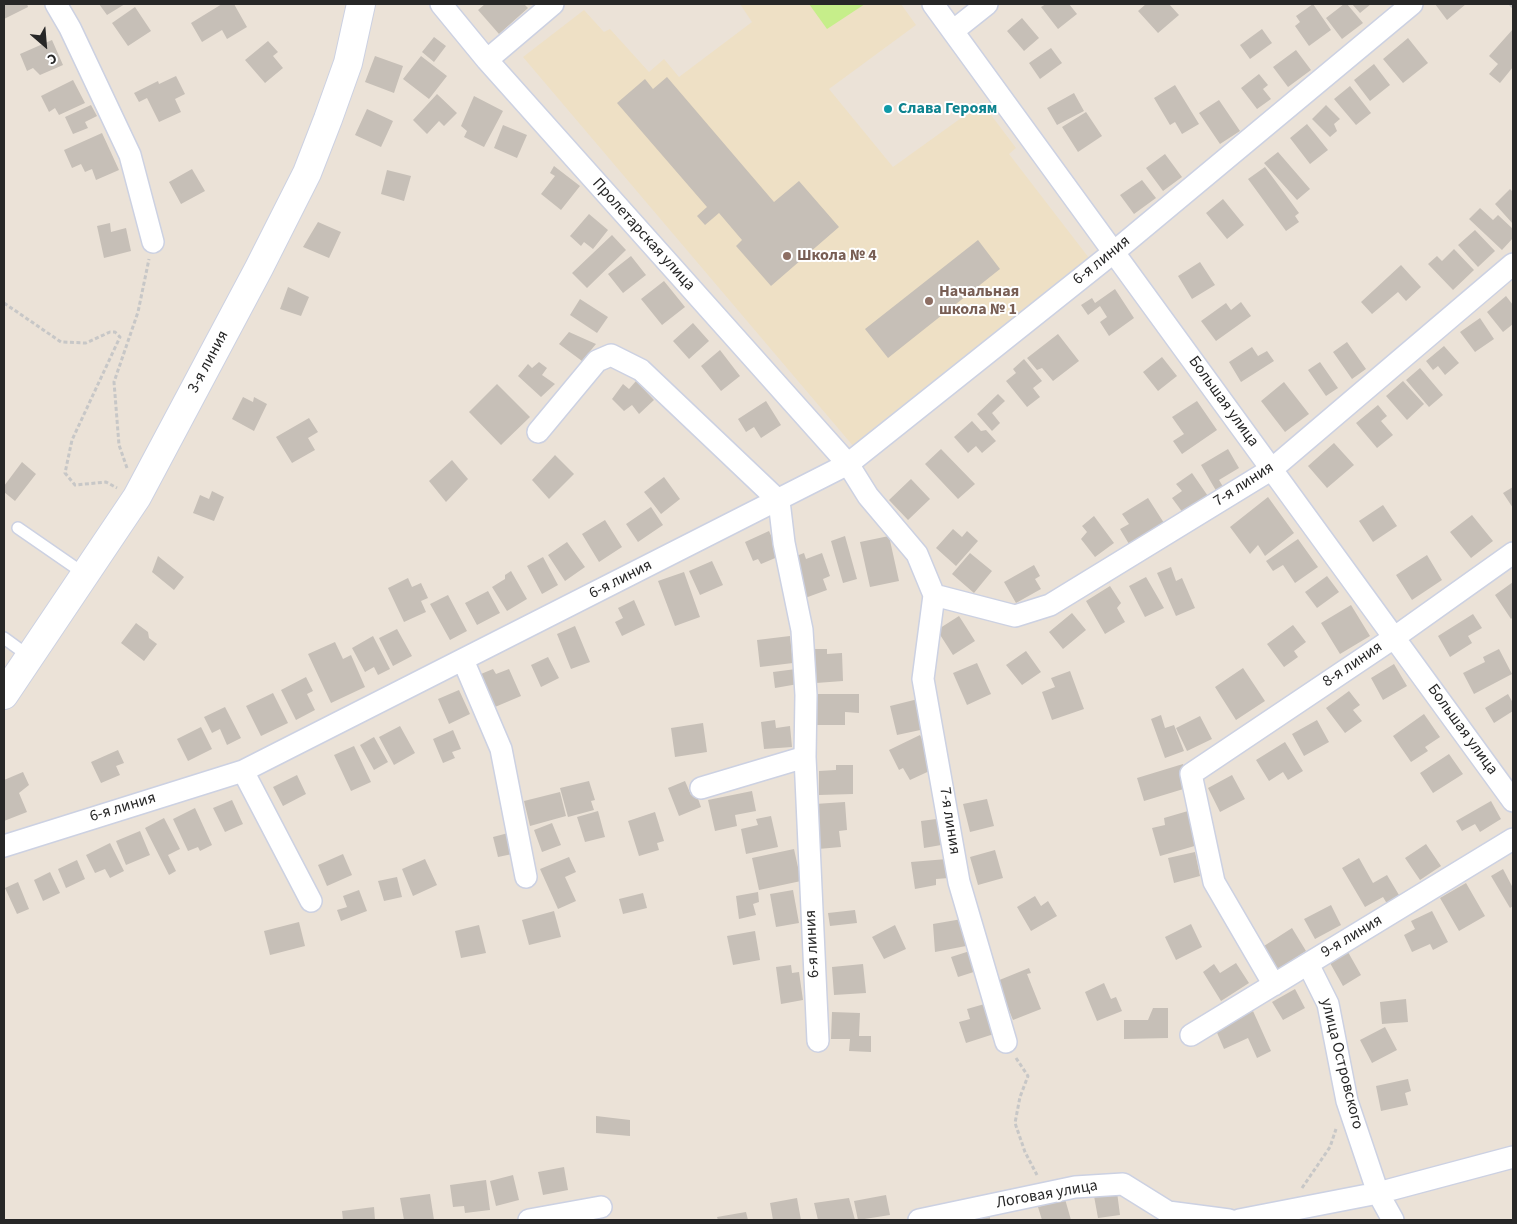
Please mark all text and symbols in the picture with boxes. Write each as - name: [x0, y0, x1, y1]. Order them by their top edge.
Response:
- north arrow: [20, 20, 70, 70]
- text: С: [44, 48, 60, 69]
- place label: Слава Героям: [898, 99, 997, 119]
- marker: Слава Героям: [882, 103, 894, 115]
- street label: Пролетарская улица: [587, 175, 699, 295]
- street label: 6-я линия: [1070, 232, 1134, 290]
- place label: Школа № 4: [797, 246, 877, 266]
- marker: Школа № 4: [781, 250, 793, 262]
- place label: Начальная школа № 1: [939, 282, 1019, 320]
- marker: Начальная школа № 1: [923, 295, 935, 307]
- street label: 3-я линия: [185, 327, 233, 397]
- street label: Большая улица: [1184, 353, 1262, 451]
- street label: 7-я линия: [1210, 458, 1278, 512]
- street label: 6-я линия: [586, 556, 656, 604]
- street label: 8-я линия: [1319, 638, 1387, 692]
- street label: Большая улица: [1423, 681, 1501, 779]
- street label: 7-я линия: [934, 786, 964, 856]
- street label: 6-я линия: [88, 789, 158, 827]
- street label: 6-я линия: [802, 910, 824, 978]
- street label: 9-я линия: [1318, 911, 1386, 963]
- street label: улица Островского: [1315, 997, 1367, 1131]
- street label: Логовая улица: [995, 1177, 1099, 1213]

